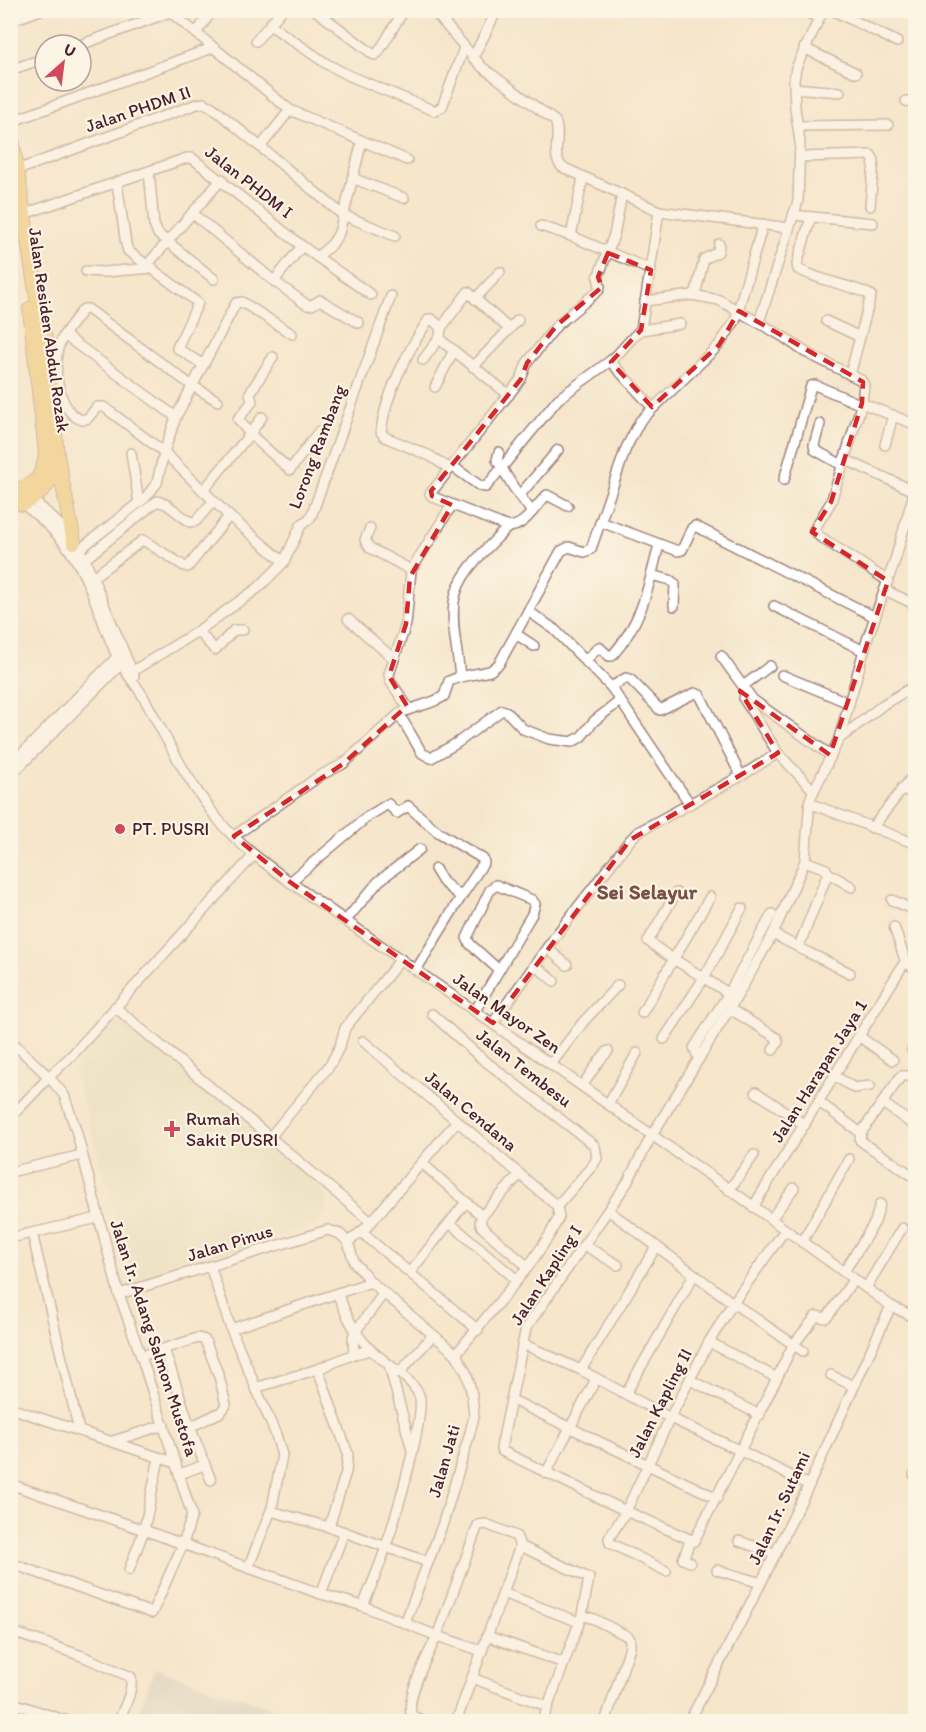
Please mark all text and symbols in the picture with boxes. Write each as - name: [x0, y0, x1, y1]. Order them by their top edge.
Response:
- north arrow: [33, 33, 93, 93]
- text: U: [61, 39, 79, 61]
- street label: Jalan PHDM II: [82, 81, 194, 137]
- street label: Jalan PHDM I: [201, 141, 297, 223]
- street label: Jalan Residen Abdul Rozak: [24, 226, 74, 434]
- street label: Lorong Rambang: [283, 381, 351, 512]
- place label: PT. PUSRI: [132, 818, 209, 840]
- marker: PT. PUSRI: [113, 822, 127, 836]
- district label: Sei Selayur: [597, 879, 698, 905]
- street label: Jalan Mayor Zen: [449, 968, 565, 1059]
- street label: Jalan Harapan Jaya 1: [766, 996, 872, 1146]
- street label: Jalan Tembesu: [472, 1024, 576, 1112]
- street label: Jalan Cendana: [420, 1066, 522, 1156]
- place label: Rumah Sakit PUSRI: [186, 1108, 278, 1151]
- marker: Rumah Sakit PUSRI: [163, 1120, 181, 1138]
- street label: Jalan Ir. Adang Salmon Mustofa: [105, 1217, 203, 1460]
- street label: Jalan Pinus: [185, 1220, 275, 1266]
- street label: Jalan Kapling I: [506, 1221, 586, 1329]
- street label: Jalan Kapling II: [623, 1345, 697, 1461]
- street label: Jalan Jati: [423, 1422, 465, 1500]
- street label: Jalan Ir. Sutami: [743, 1448, 815, 1568]

